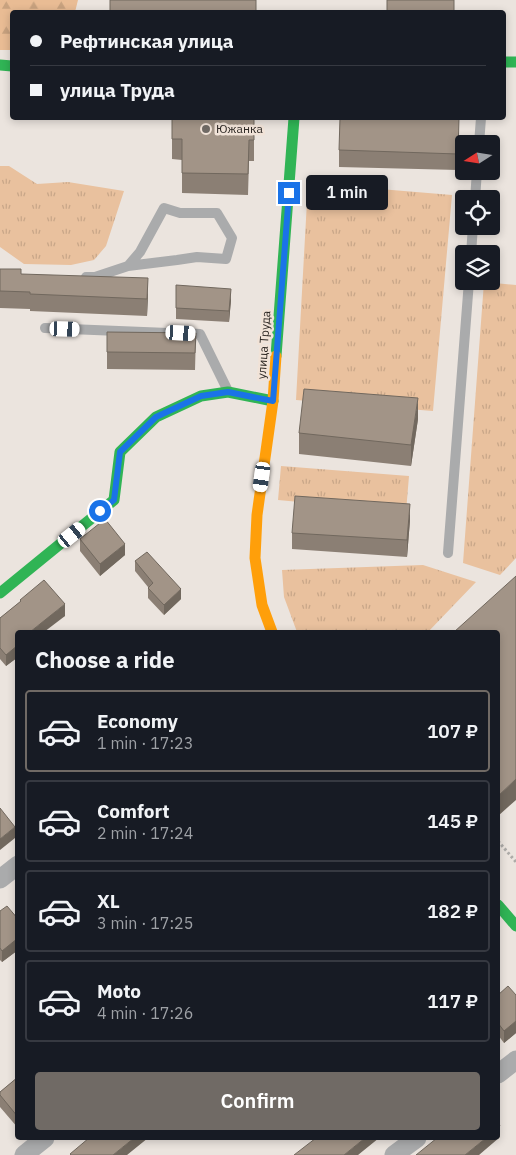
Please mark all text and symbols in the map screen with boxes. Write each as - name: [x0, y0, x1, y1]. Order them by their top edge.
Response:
- text: Рефтинская улица: [60, 29, 234, 53]
- text: улица Труда: [60, 78, 175, 102]
- place label: Южанка: [216, 121, 263, 136]
- marker: Южанка: [200, 123, 212, 135]
- north arrow: [455, 135, 500, 180]
- map controls: [455, 135, 500, 290]
- callout: 1 min: [306, 176, 389, 210]
- route end: [278, 182, 300, 204]
- text: 1 min: [326, 182, 368, 202]
- button: locate: [455, 190, 500, 235]
- button: layers: [455, 245, 500, 290]
- street label: улица Труда: [254, 310, 273, 380]
- car: [49, 321, 80, 337]
- car: [165, 325, 196, 341]
- car: [252, 461, 271, 493]
- route start: [89, 500, 111, 522]
- car: [55, 520, 88, 550]
- text: Choose a ride: [35, 645, 175, 674]
- icon: car: [37, 709, 82, 754]
- text: Economy: [97, 709, 178, 733]
- text: 107 ₽: [427, 719, 478, 743]
- text: 1 min · 17:23: [97, 733, 193, 753]
- icon: car: [37, 799, 82, 844]
- text: Comfort: [97, 799, 170, 823]
- text: 145 ₽: [427, 809, 478, 833]
- text: 2 min · 17:24: [97, 823, 193, 843]
- icon: car: [37, 889, 82, 934]
- text: XL: [97, 889, 120, 913]
- text: 182 ₽: [427, 899, 478, 923]
- text: 3 min · 17:25: [97, 913, 193, 933]
- icon: car: [37, 979, 82, 1024]
- text: Moto: [97, 979, 141, 1003]
- text: 117 ₽: [427, 989, 478, 1013]
- text: 4 min · 17:26: [97, 1003, 193, 1023]
- button: Confirm: [35, 1072, 480, 1130]

